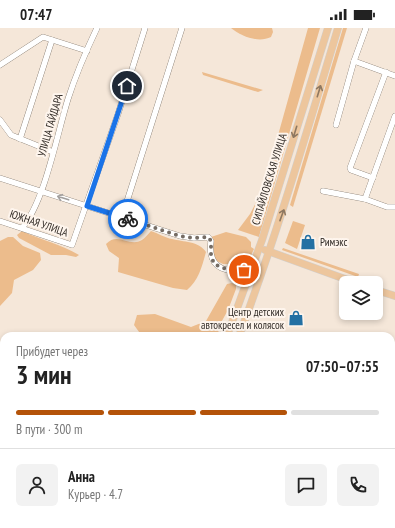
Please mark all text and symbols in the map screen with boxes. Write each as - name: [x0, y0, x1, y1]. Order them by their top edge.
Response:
- text: 07:47: [20, 5, 52, 24]
- pin: [110, 69, 144, 103]
- icon: home: [116, 75, 138, 97]
- one-way arrow: [316, 84, 323, 97]
- street label: УЛИЦА ГАЙДАРА: [34, 91, 66, 158]
- one-way arrow: [291, 125, 298, 138]
- street label: СИПАЙЛОВСКАЯ УЛИЦА: [248, 131, 290, 227]
- one-way arrow: [57, 194, 70, 201]
- courier: [108, 199, 148, 239]
- street label: ЮЖНАЯ УЛИЦА: [8, 206, 71, 240]
- icon: bike: [117, 208, 139, 230]
- one-way arrow: [278, 210, 286, 222]
- shop icon: Римэкс: [299, 233, 317, 251]
- place label: Римэкс: [320, 235, 348, 249]
- pin: [227, 253, 261, 287]
- icon: bag: [233, 259, 255, 281]
- map controls: [339, 276, 383, 320]
- button: layers: [339, 276, 383, 320]
- place label: Центр детских автокресел и колясок: [201, 305, 285, 332]
- shop icon: Центр детских автокресел и колясок: [287, 309, 305, 327]
- text: Прибудет через: [16, 343, 88, 360]
- text: 07:50–07:55: [306, 357, 379, 376]
- text: 3 мин: [16, 358, 71, 391]
- text: В пути · 300 m: [16, 421, 82, 438]
- button: person: [16, 464, 58, 506]
- button: chat: [285, 464, 327, 506]
- button: phone: [337, 464, 379, 506]
- text: Анна: [68, 467, 95, 486]
- text: Курьер · 4.7: [68, 486, 123, 503]

